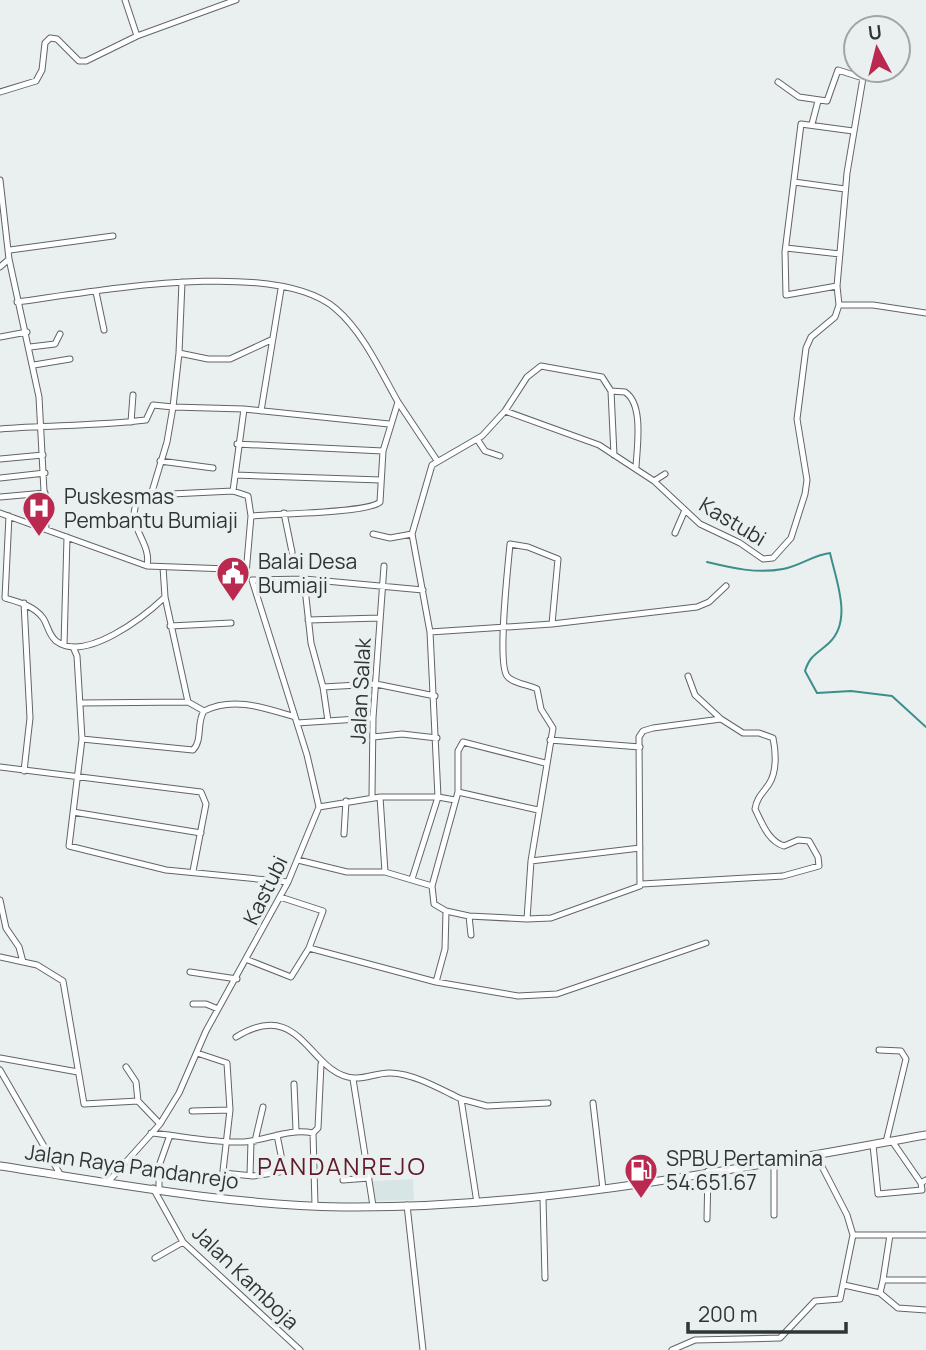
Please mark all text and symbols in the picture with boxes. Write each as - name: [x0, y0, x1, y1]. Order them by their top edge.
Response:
- north arrow: [842, 14, 912, 84]
- text: U: [867, 18, 883, 46]
- place label: Puskesmas Pembantu Bumiaji: [64, 482, 238, 534]
- hospital icon: Puskesmas Pembantu Bumiaji: [20, 489, 58, 538]
- street label: Kastubi: [694, 490, 772, 552]
- place label: Balai Desa Bumiaji: [258, 547, 357, 599]
- public building icon: Balai Desa Bumiaji: [214, 554, 252, 603]
- street label: Jalan Salak: [343, 637, 377, 745]
- street label: Kastubi: [236, 851, 294, 929]
- street label: Jalan Raya Pandanrejo: [23, 1137, 241, 1195]
- place label: SPBU Pertamina 54.651.67: [666, 1144, 823, 1196]
- district label: PANDANREJO: [257, 1149, 427, 1182]
- fuel station icon: SPBU Pertamina 54.651.67: [622, 1151, 660, 1200]
- street label: Jalan Kamboja: [187, 1219, 305, 1335]
- scale bar: [688, 1290, 846, 1334]
- text: 200 m: [698, 1300, 758, 1328]

